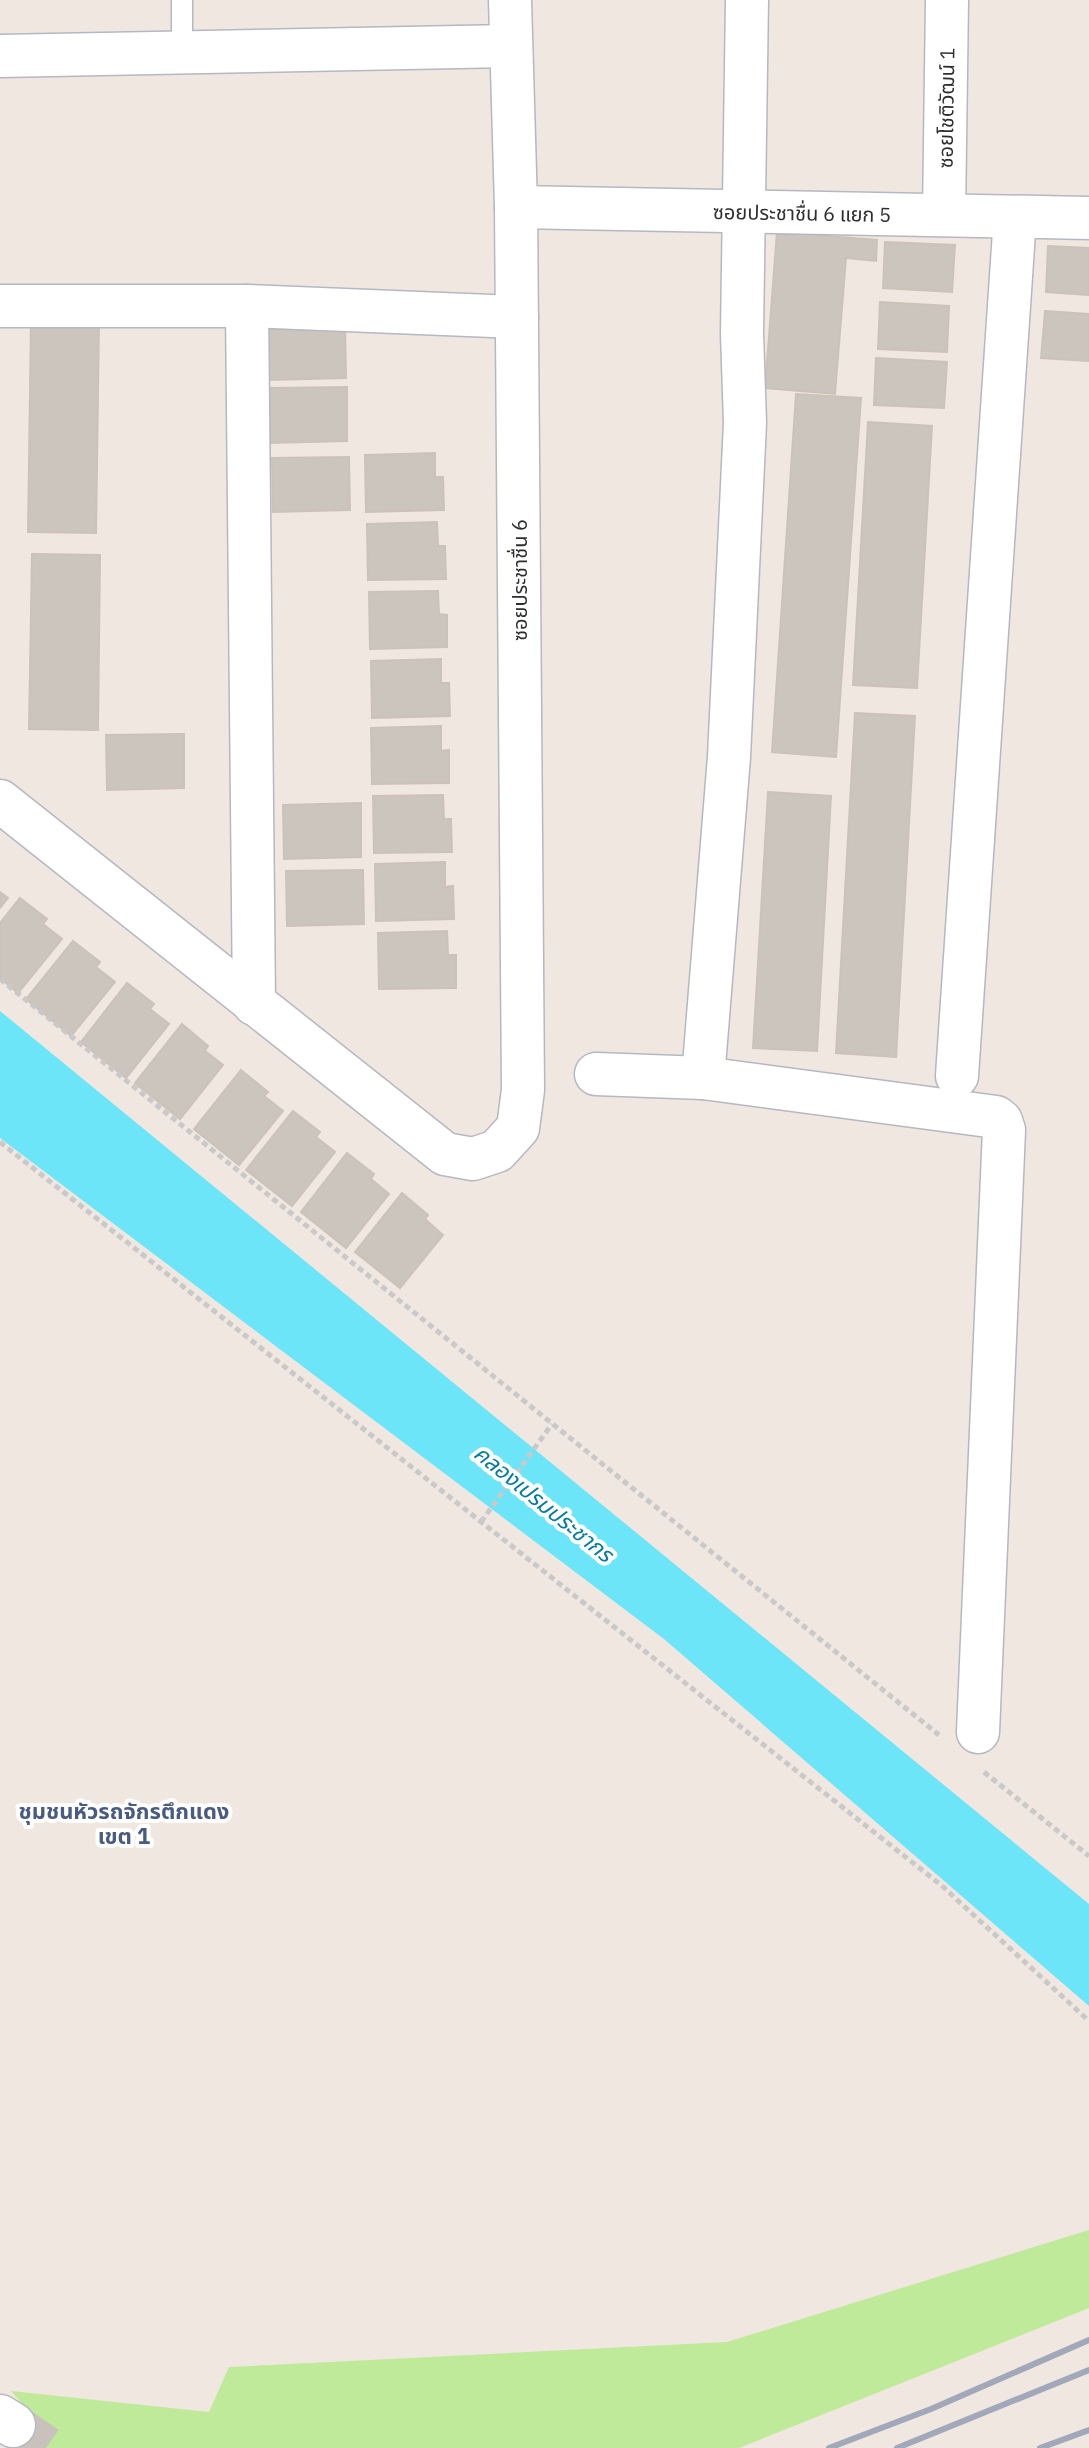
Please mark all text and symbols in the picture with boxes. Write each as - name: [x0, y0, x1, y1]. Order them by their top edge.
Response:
- street label: ซอยโชติวัฒน์ 1: [931, 47, 961, 169]
- street label: ซอยประชาชื่น 6 แยก 5: [713, 198, 891, 228]
- street label: ซอยประชาชื่น 6: [506, 519, 533, 641]
- water label: คลองเปรมประชากร: [469, 1438, 621, 1569]
- district label: ชุมชนหัวรถจักรตึกแดง เขต 1: [19, 1796, 229, 1850]

